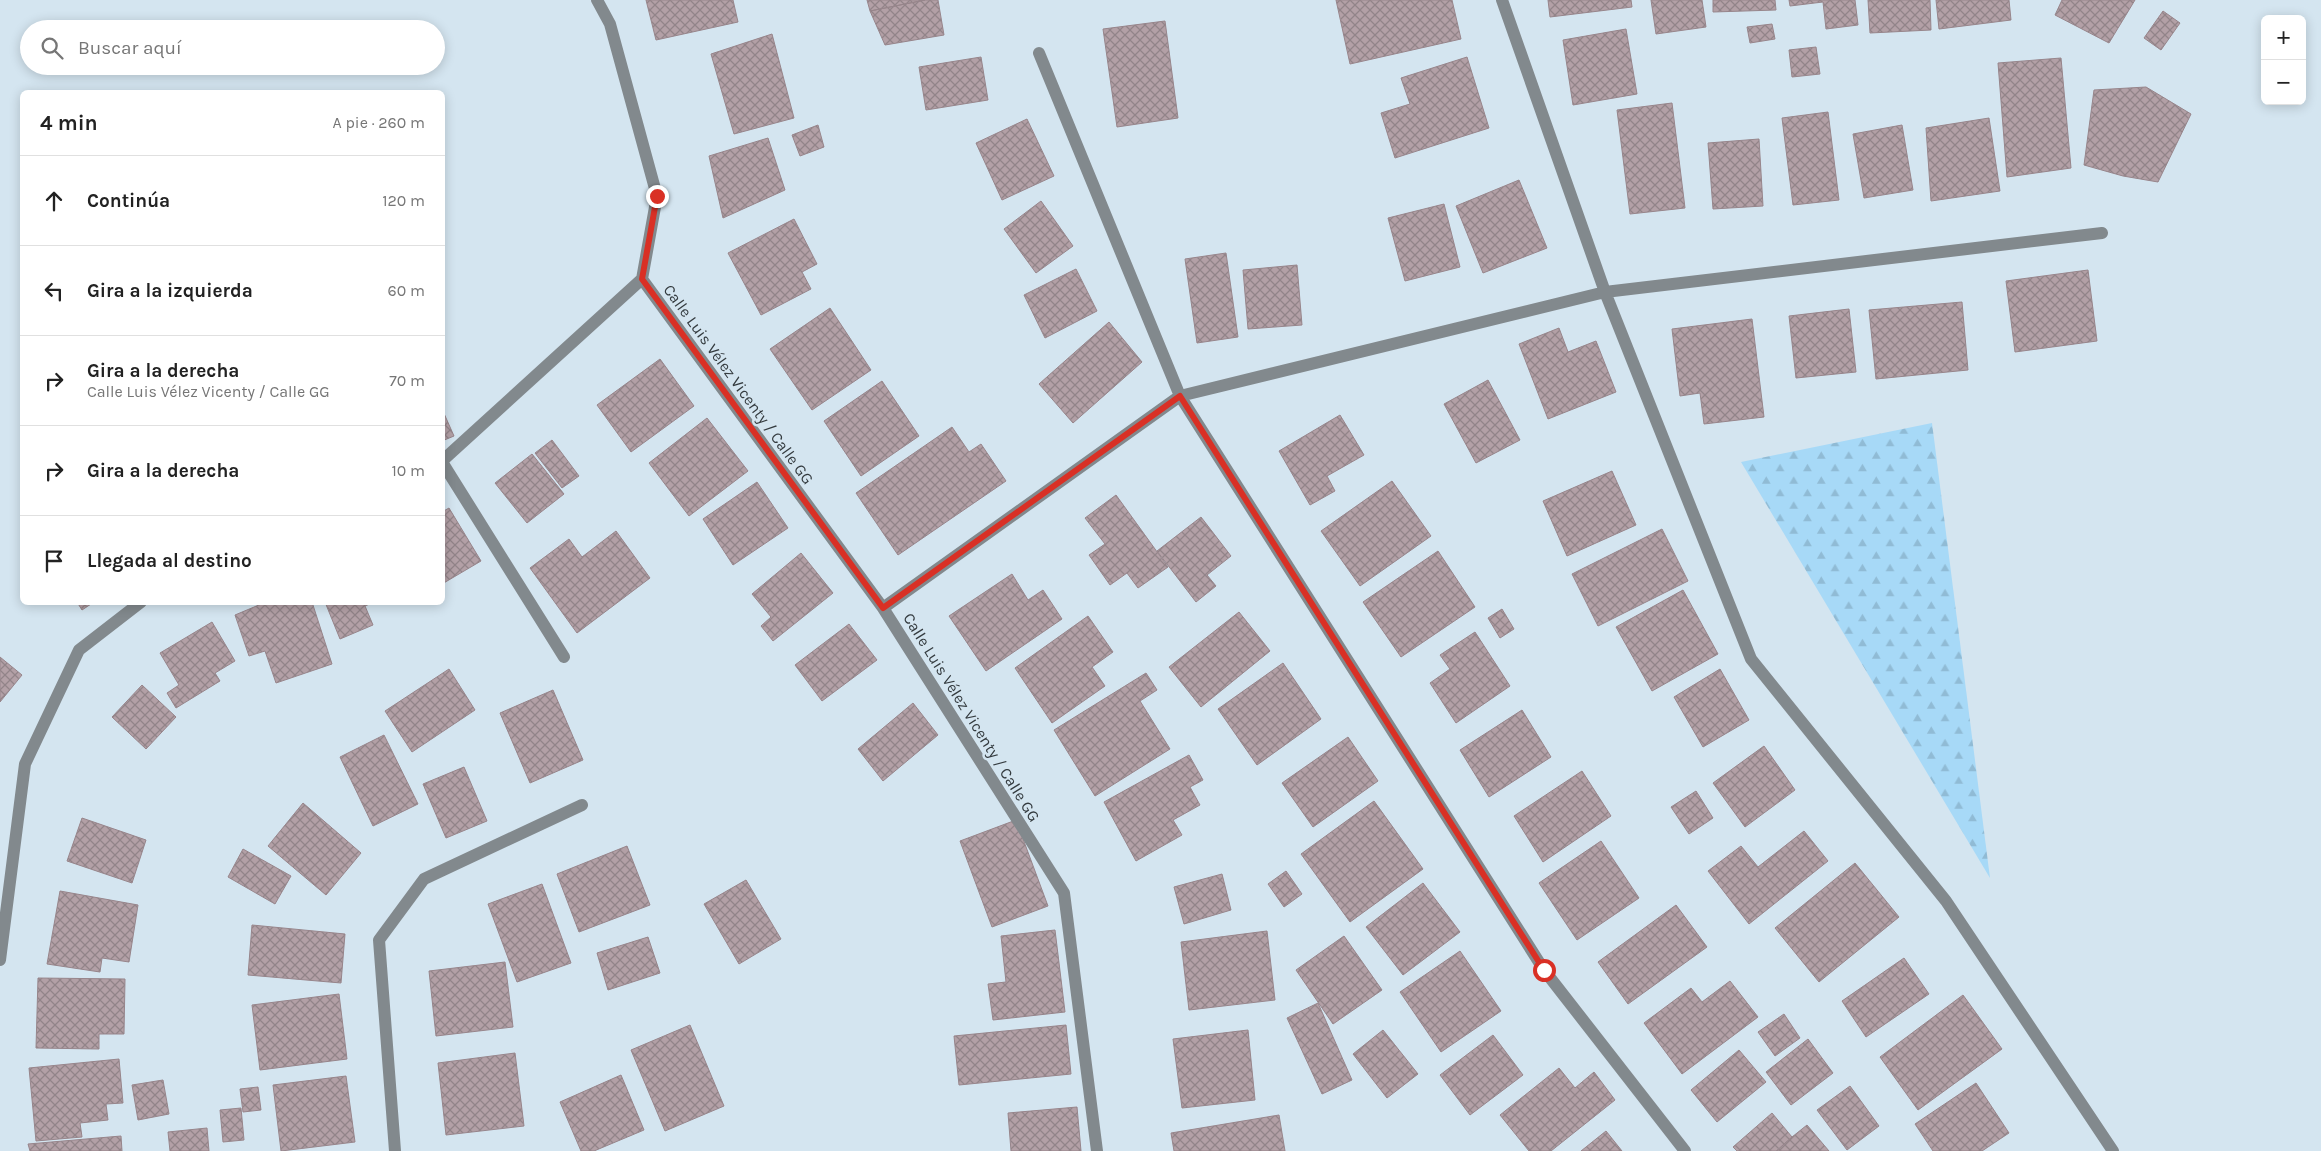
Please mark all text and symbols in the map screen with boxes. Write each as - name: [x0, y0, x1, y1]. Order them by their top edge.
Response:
- map controls: [2261, 15, 2306, 105]
- button: +: [2261, 15, 2306, 60]
- search box: [20, 20, 445, 75]
- icon: search: [38, 34, 66, 62]
- text: Buscar aquí: [78, 37, 182, 59]
- button: −: [2261, 60, 2306, 105]
- text: 4 min: [40, 111, 98, 135]
- text: A pie · 260 m: [333, 113, 425, 132]
- route end: [646, 185, 669, 208]
- icon: ahead: [40, 187, 68, 215]
- text: Continúa: [87, 190, 170, 212]
- text: 120 m: [382, 191, 425, 210]
- icon: left: [40, 277, 68, 305]
- text: Gira a la izquierda: [87, 280, 253, 302]
- text: 60 m: [388, 281, 425, 300]
- street label: Calle Luis Vélez Vicenty / Calle GG: [660, 281, 818, 488]
- text: Gira a la derecha: [87, 360, 239, 382]
- icon: right: [40, 367, 68, 395]
- text: 70 m: [389, 371, 425, 390]
- text: Calle Luis Vélez Vicenty / Calle GG: [87, 382, 330, 401]
- icon: right: [40, 457, 68, 485]
- text: Gira a la derecha: [87, 460, 239, 482]
- text: 10 m: [391, 461, 425, 480]
- icon: arrive: [40, 547, 68, 575]
- text: Llegada al destino: [87, 550, 252, 572]
- street label: Calle Luis Vélez Vicenty / Calle GG: [899, 609, 1044, 825]
- route start: [1533, 959, 1556, 982]

